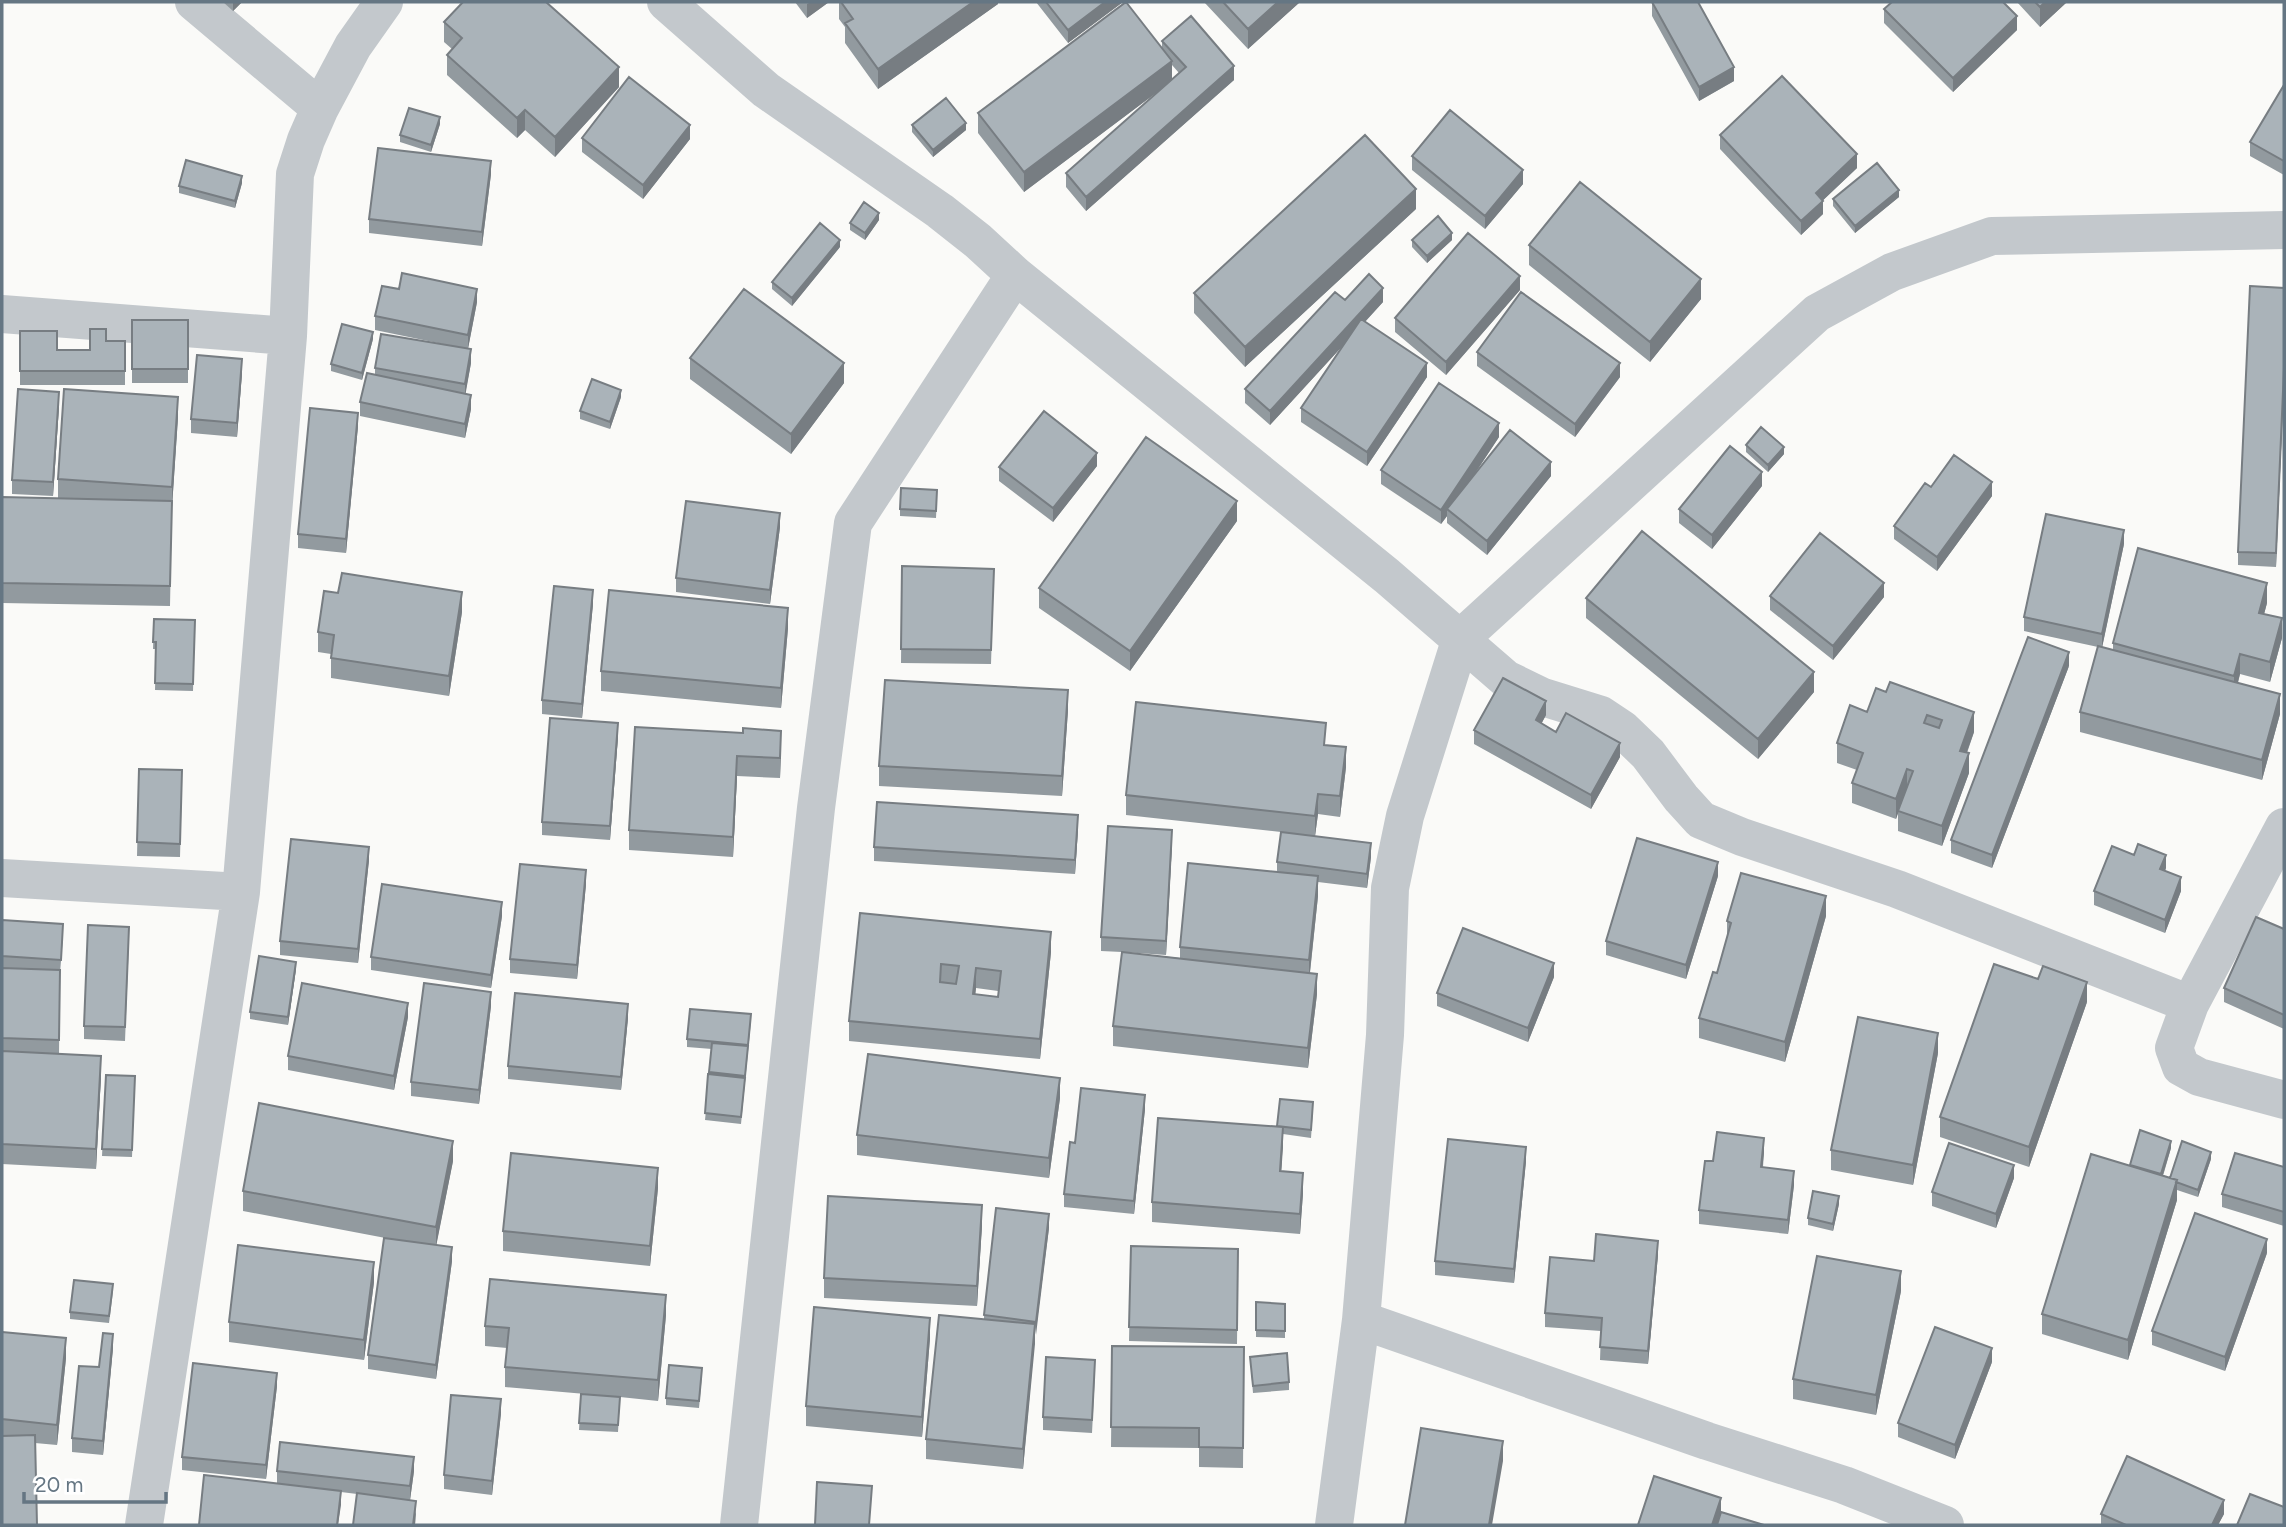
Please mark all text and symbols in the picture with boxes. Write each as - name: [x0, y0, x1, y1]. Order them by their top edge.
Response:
- scale bar: [24, 1460, 166, 1504]
- text: 20 m: [35, 1472, 83, 1497]

